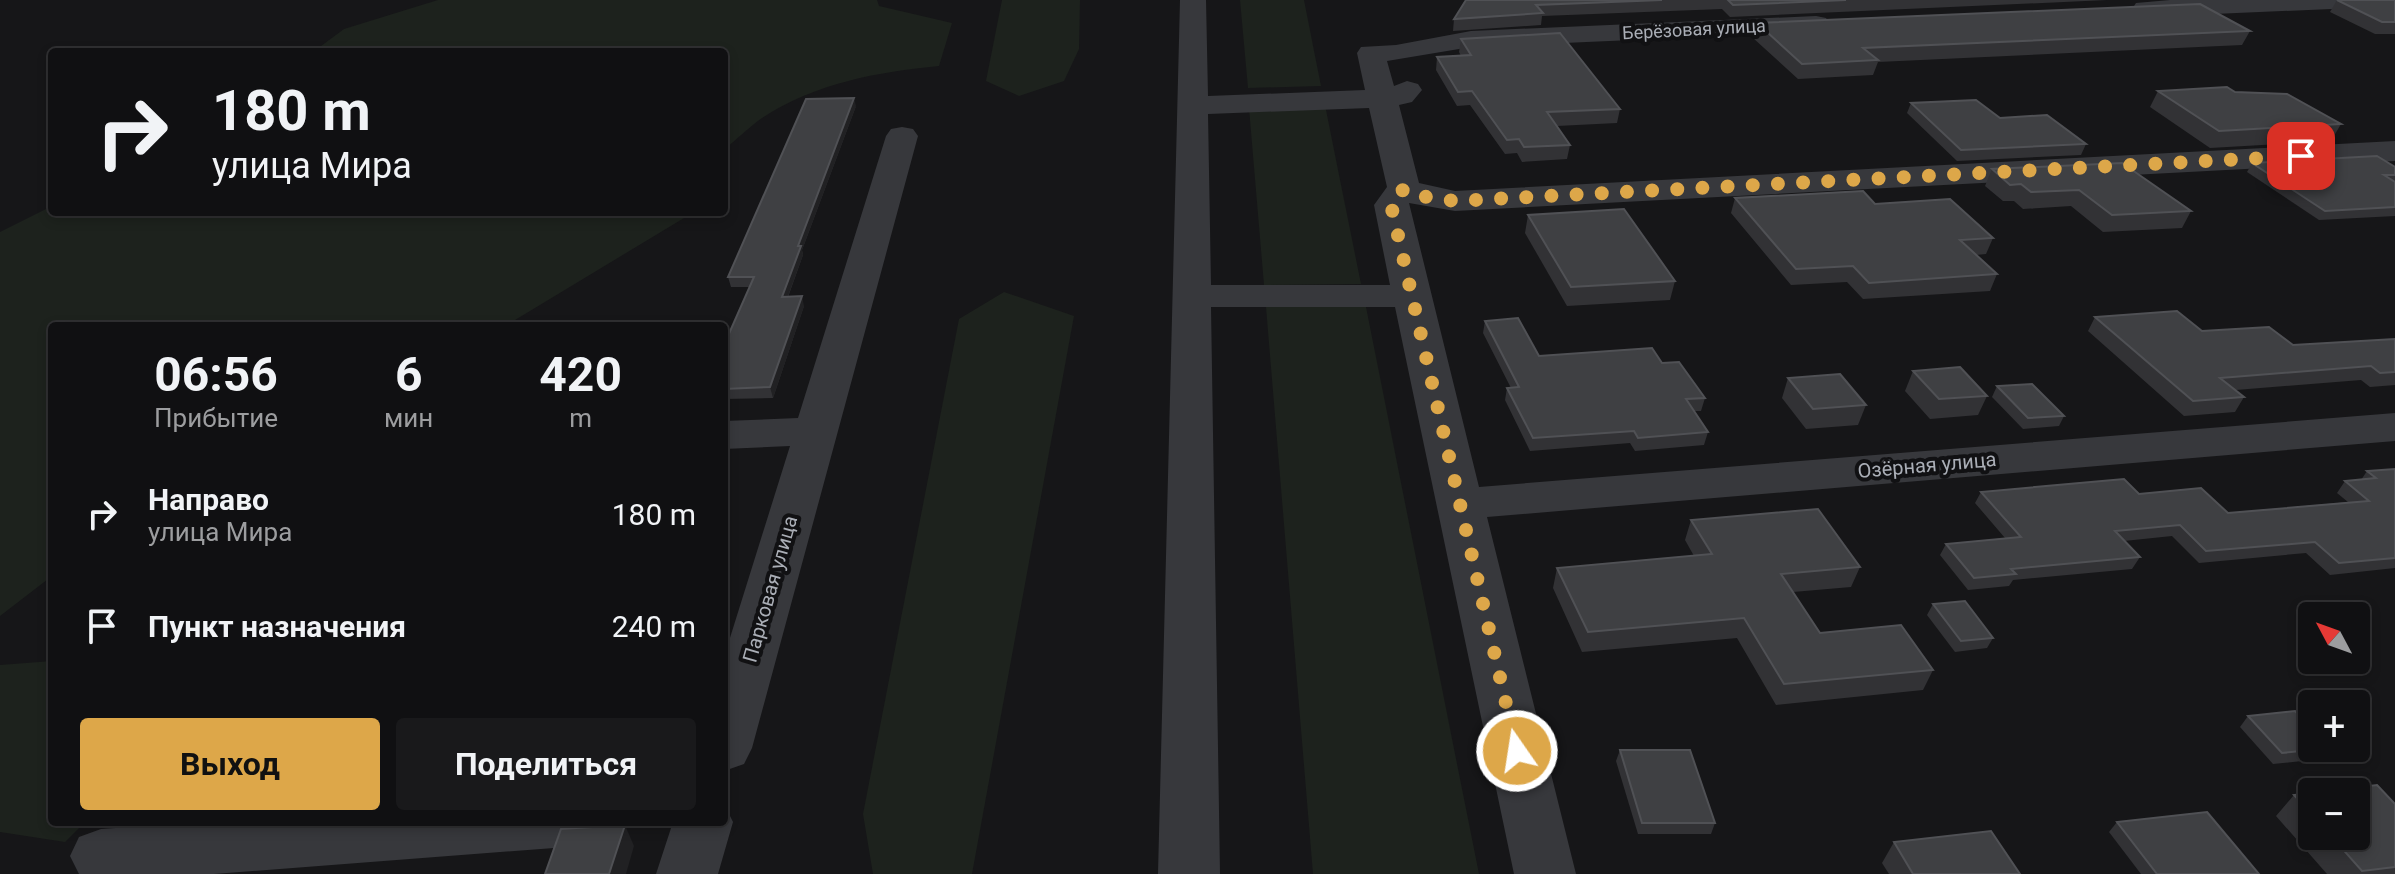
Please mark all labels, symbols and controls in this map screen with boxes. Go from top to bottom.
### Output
street label: Берёзовая улица [1622,15,1766,43]
text: 180 m [212,78,371,144]
icon: right [80,80,184,184]
pin [2267,122,2335,190]
icon: arrive [2279,134,2323,178]
text: улица Мира [212,145,412,187]
text: 06:56 [154,346,278,403]
text: 6 [395,346,422,403]
text: 420 [539,346,622,403]
text: Прибытие [154,403,278,433]
text: мин [384,403,433,433]
text: m [569,403,592,433]
street label: Озёрная улица [1857,447,1997,483]
text: Направо [148,482,269,517]
icon: right [80,492,124,536]
text: 180 m [612,497,696,532]
street label: Парковая улица [738,513,802,665]
text: улица Мира [148,517,292,547]
north arrow [2298,602,2370,674]
map controls [2298,602,2370,850]
icon: arrive [80,604,124,648]
text: Пункт назначения [148,609,406,644]
text: 240 m [612,609,696,644]
button: + [2298,690,2370,762]
position arrow [1475,709,1559,793]
button: Выход [80,718,380,810]
button: Поделиться [396,718,696,810]
button: − [2298,778,2370,850]

